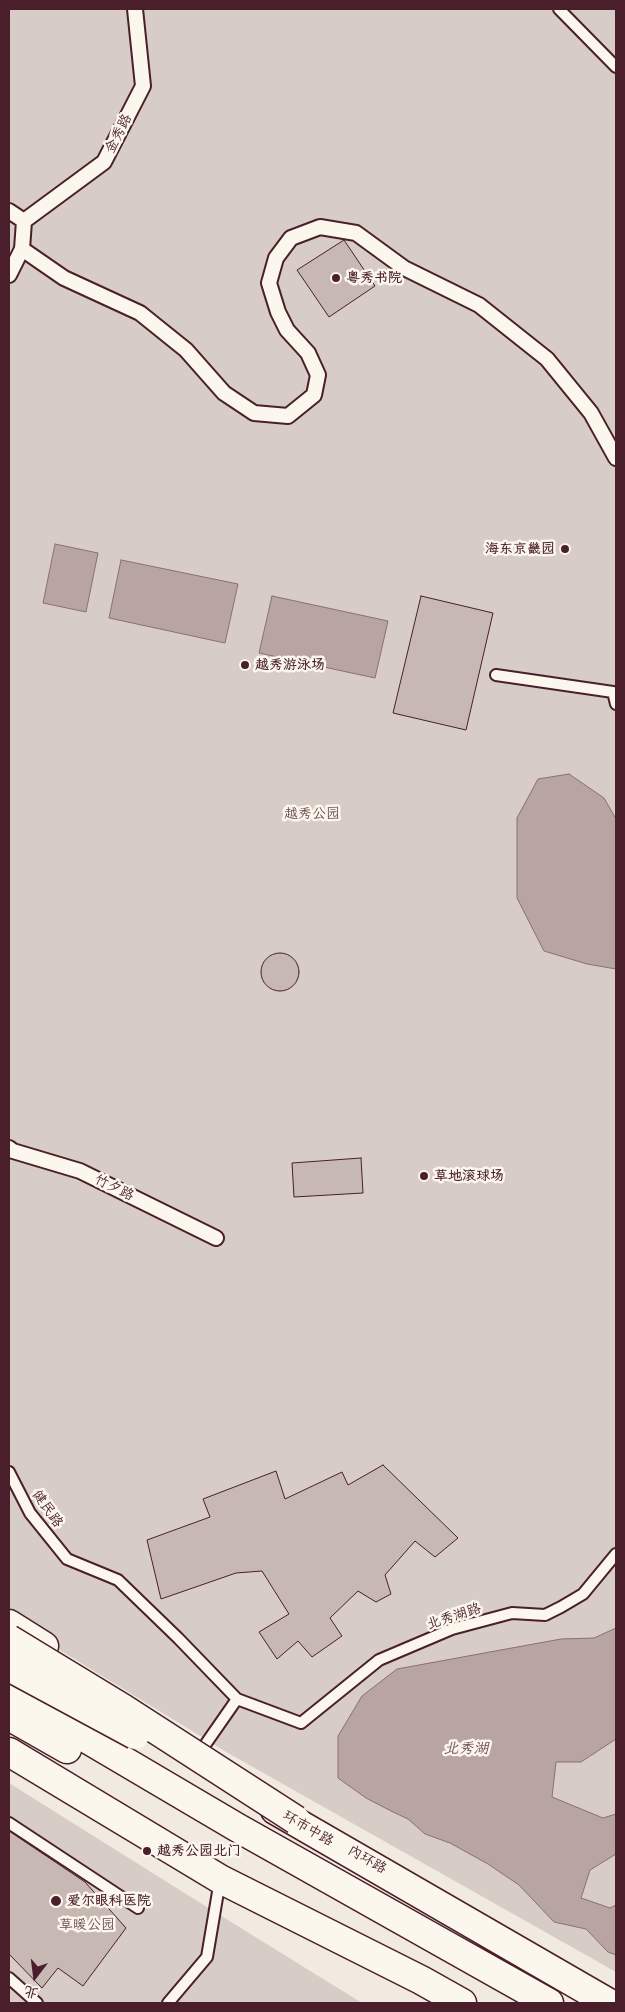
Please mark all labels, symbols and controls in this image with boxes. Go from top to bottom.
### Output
street label: 金秀路 [102,111,136,157]
place label: 粤秀书院 [346,270,402,286]
marker: 粤秀书院 [330,272,342,284]
place label: 海东京畿园 [485,541,555,557]
marker: 海东京畿园 [559,543,571,555]
place label: 越秀游泳场 [255,657,325,673]
marker: 越秀游泳场 [239,659,251,671]
park label: 越秀公园 [284,806,340,822]
place label: 草地滚球场 [434,1168,504,1184]
marker: 草地滚球场 [418,1170,430,1182]
street label: 竹夕路 [91,1171,137,1205]
street label: 健民路 [28,1487,66,1531]
street label: 北秀湖路 [425,1600,483,1634]
water label: 北秀湖 [444,1740,488,1758]
street label: 环市中路 [280,1808,336,1850]
street label: 内环路 [345,1842,389,1878]
place label: 越秀公园北门 [157,1843,241,1859]
marker: 越秀公园北门 [141,1845,153,1857]
place label: 爱尔眼科医院 [67,1893,151,1909]
marker: 爱尔眼科医院 [49,1894,63,1908]
park label: 草暖公园 [59,1917,115,1933]
north arrow [10,1952,60,2002]
text: 北 [22,1982,40,2002]

